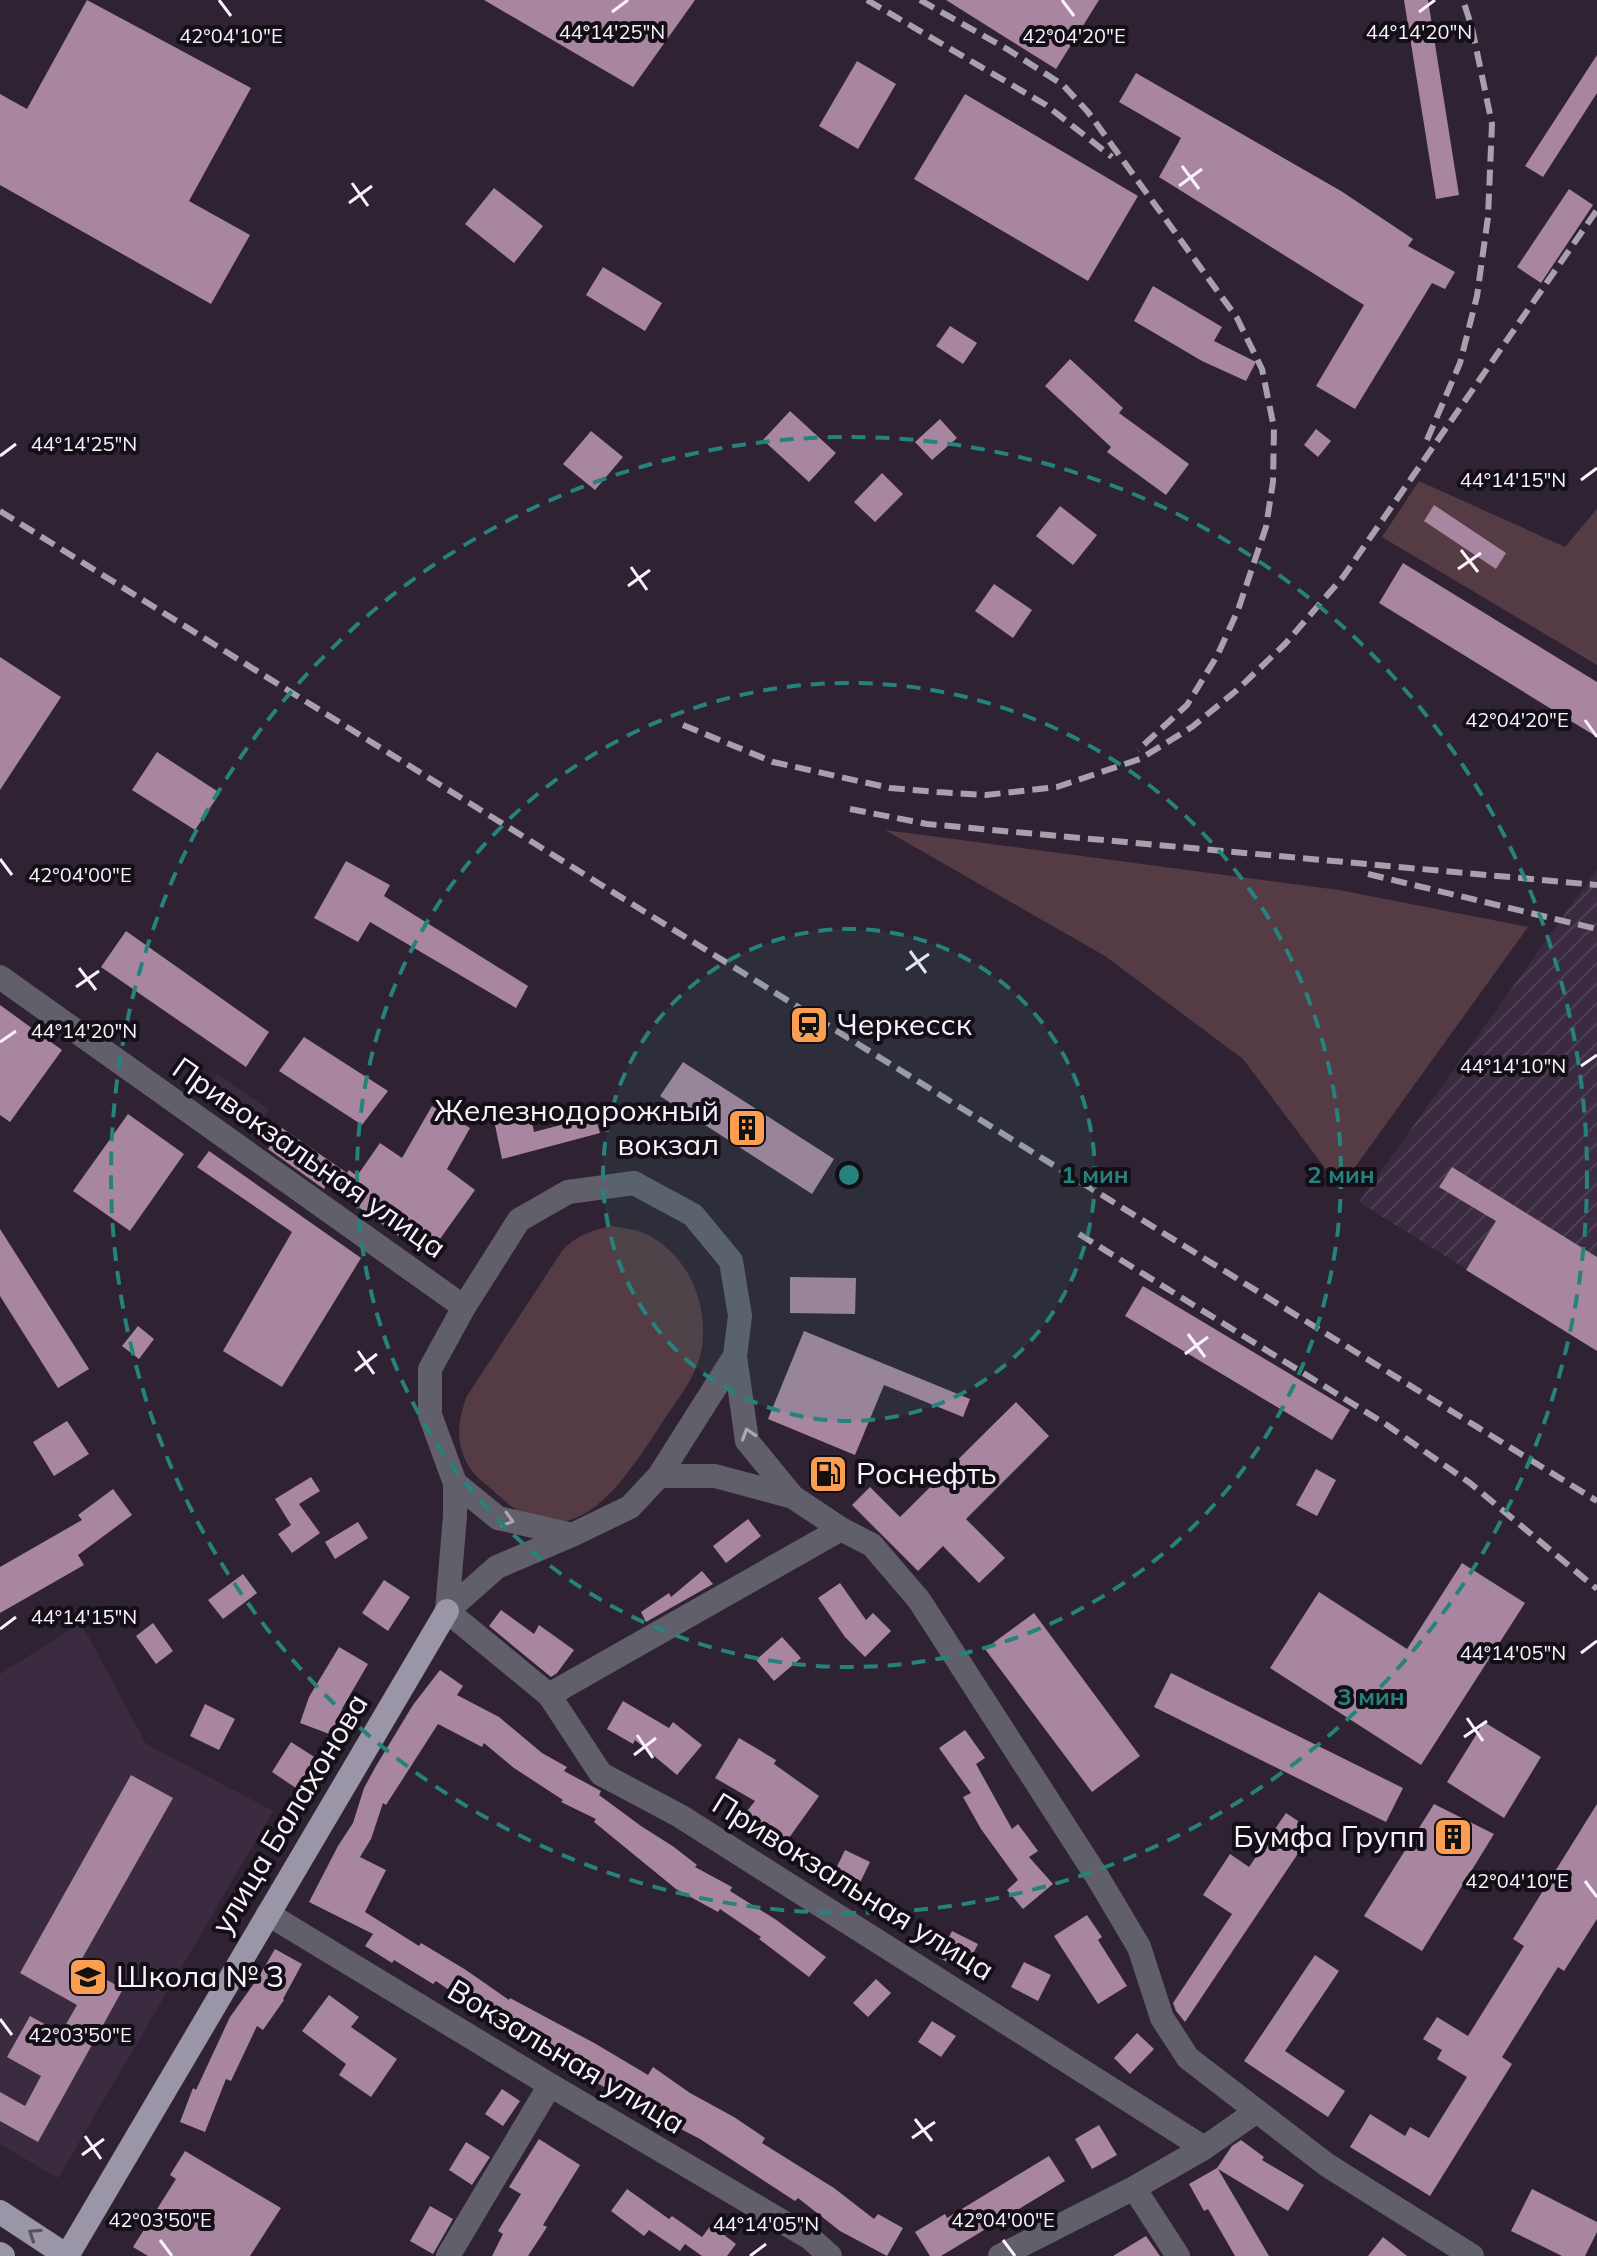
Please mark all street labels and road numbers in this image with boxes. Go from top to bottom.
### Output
street label: Привокзальная улица [166,1048,454,1266]
street label: улица Балахонова [202,1686,376,1941]
street label: Привокзальная улица [706,1784,1001,1988]
street label: Вокзальная улица [441,1970,692,2142]

